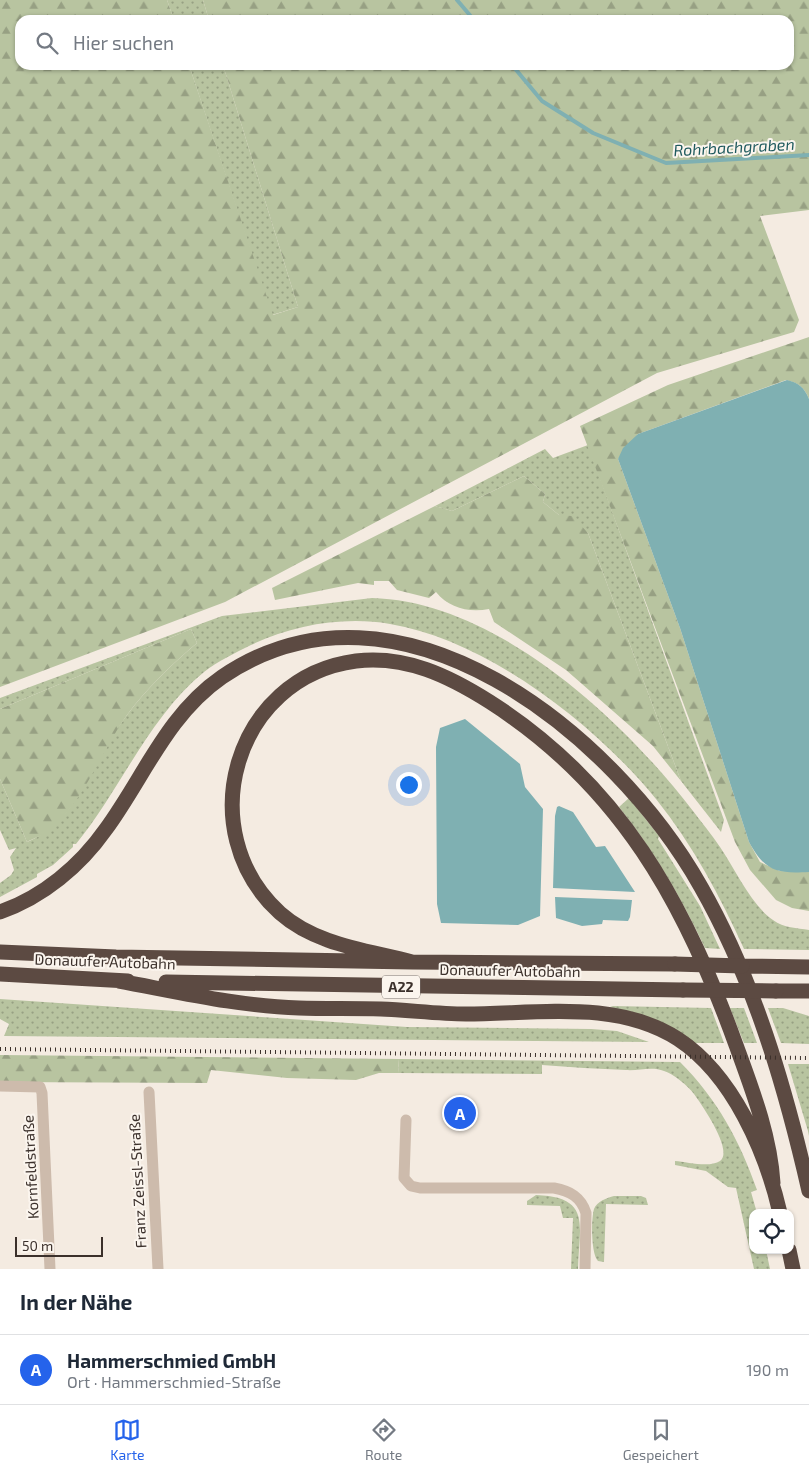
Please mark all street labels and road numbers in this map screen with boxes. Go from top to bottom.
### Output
street label: Donauufer Autobahn [34,950,176,972]
street label: Donauufer Autobahn [439,960,581,980]
road number: A22 [382,976,420,999]
street label: Franz Zeissl-Straße [124,1113,150,1249]
street label: Kornfeldstraße [18,1114,42,1220]

